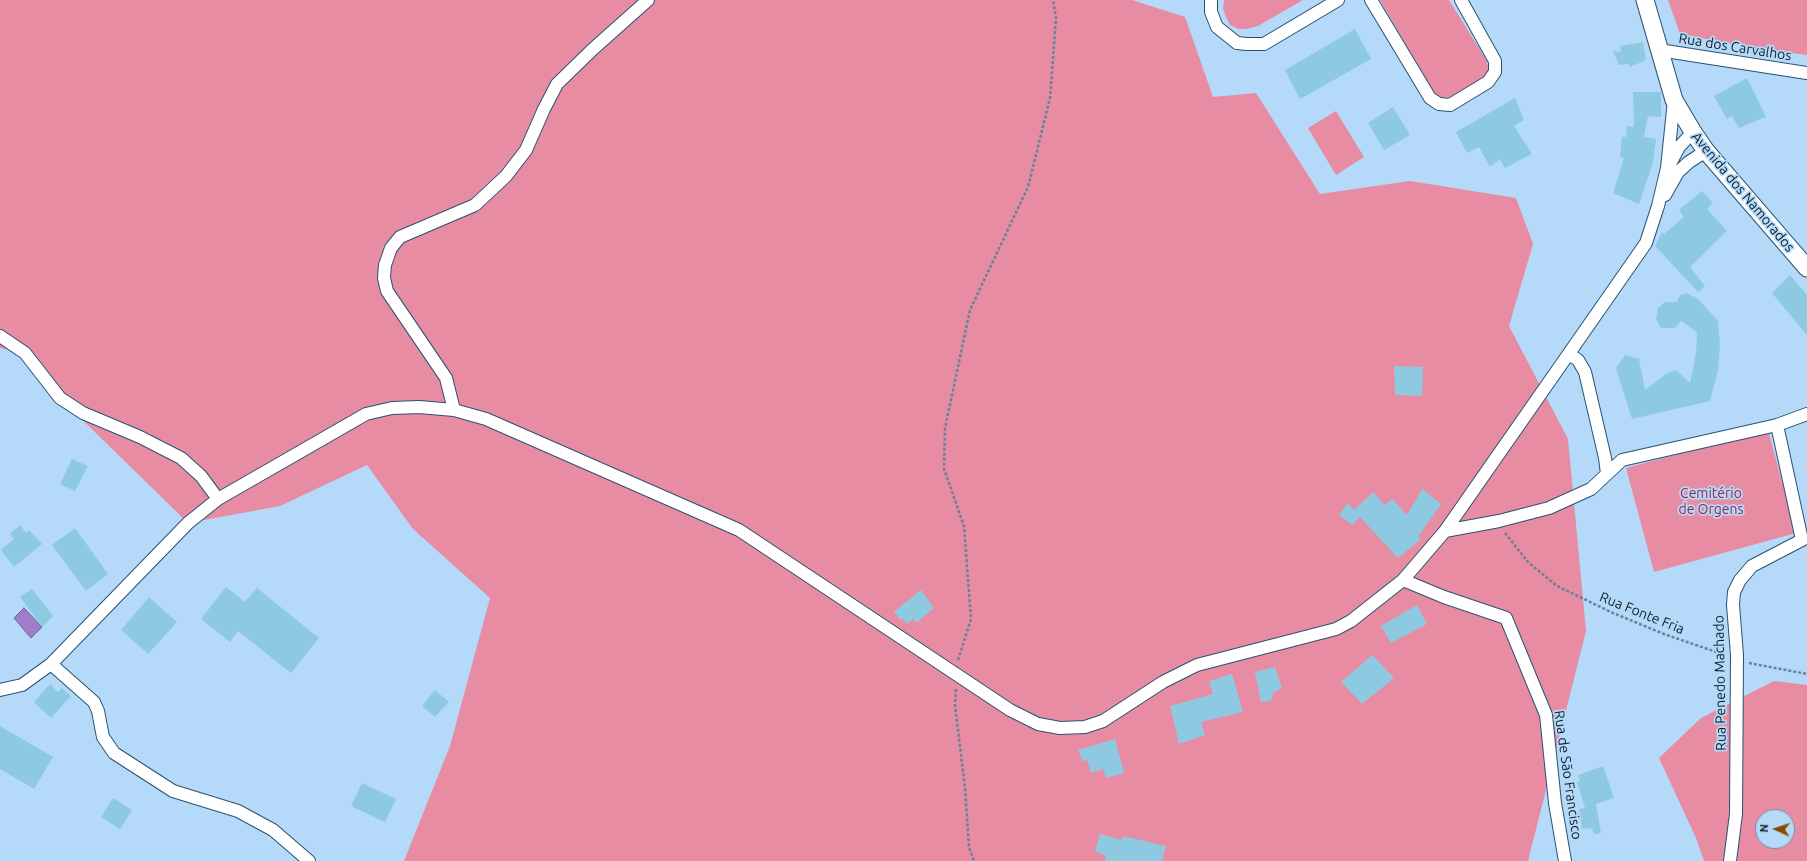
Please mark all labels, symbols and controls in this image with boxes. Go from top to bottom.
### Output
street label: Rua dos Carvalhos [1677,30,1793,64]
street label: Avenida dos Namorados [1688,129,1798,255]
park label: Cemitério de Orgens [1678,485,1744,518]
street label: Rua Fonte Fria [1597,588,1687,638]
street label: Rua Penedo Machado [1710,615,1730,751]
street label: Rua de São Francisco [1551,709,1585,841]
north arrow [1755,809,1795,849]
text: N [1758,824,1770,833]

